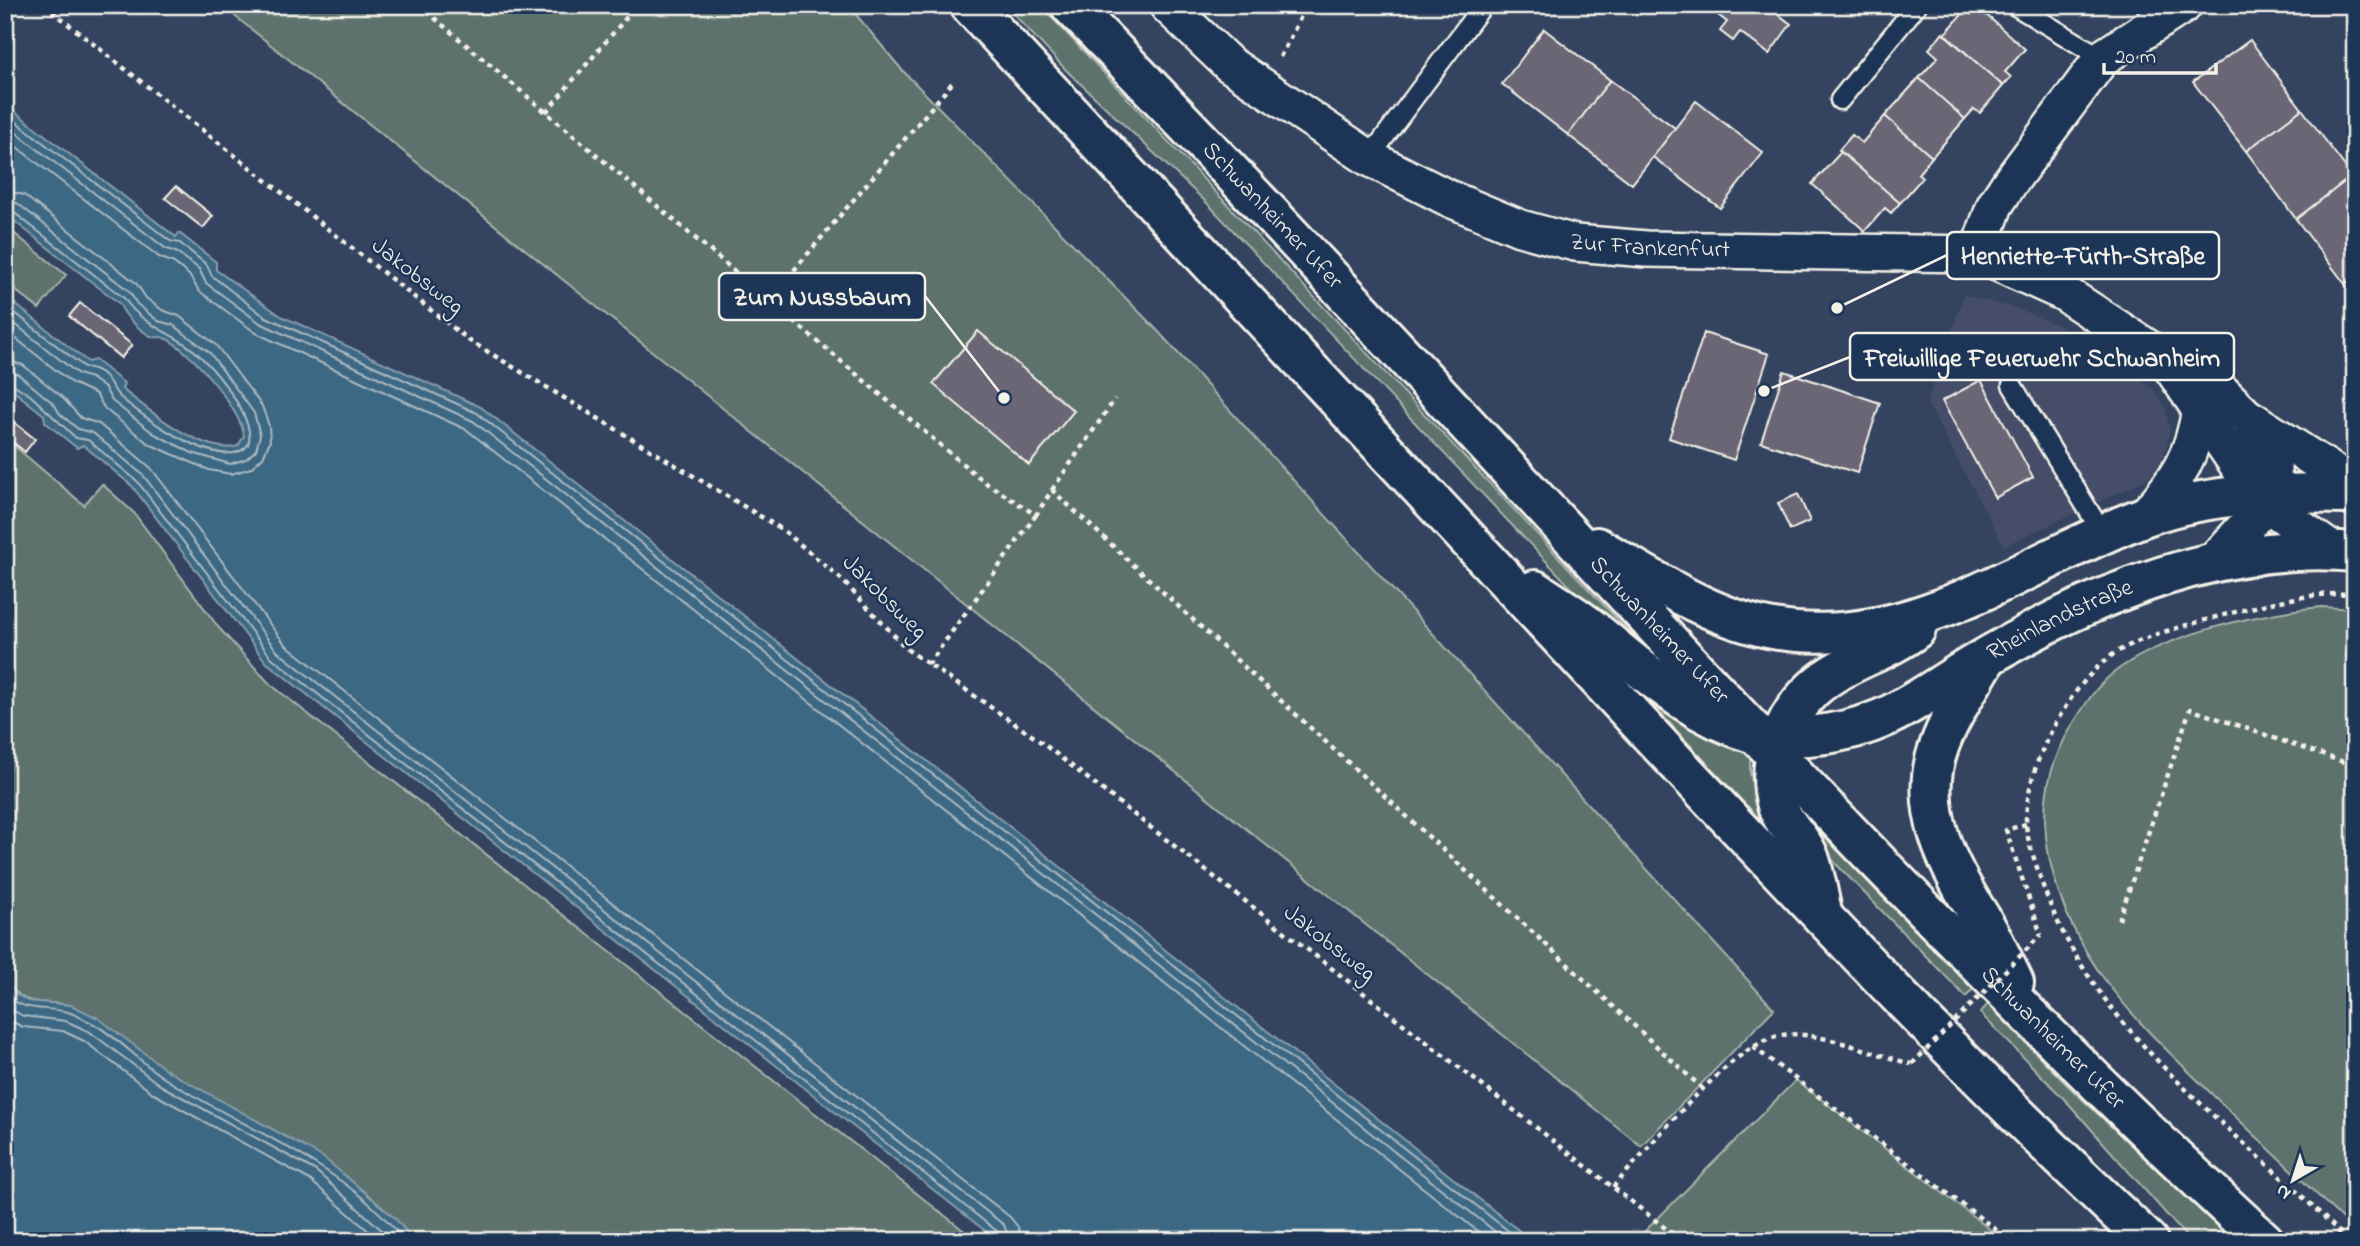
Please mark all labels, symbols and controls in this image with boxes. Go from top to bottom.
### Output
scale bar [2104,32,2216,76]
text: 20 m [2115,43,2156,73]
street label: Schwanheimer Ufer [1194,134,1351,298]
street label: Zur Frankenfurt [1569,225,1730,268]
street label: Jakobsweg [363,230,471,324]
callout: Henriette-Fürth-Straße [1947,232,2219,279]
text: Henriette-Fürth-Straße [1961,239,2207,277]
callout: Zum Nussbaum [719,273,925,320]
text: Zum Nussbaum [733,280,911,318]
callout: Freiwillige Feuerwehr Schwanheim [1850,333,2234,380]
text: Freiwillige Feuerwehr Schwanheim [1862,341,2220,380]
street label: Jakobsweg [833,547,935,649]
street label: Schwanheimer Ufer [1581,548,1738,713]
street label: Rheinlandstraße [1981,570,2138,671]
street label: Jakobsweg [1275,897,1383,991]
street label: Schwanheimer Ufer [1972,958,2133,1119]
north arrow [2258,1144,2328,1214]
text: N [2270,1177,2297,1206]

